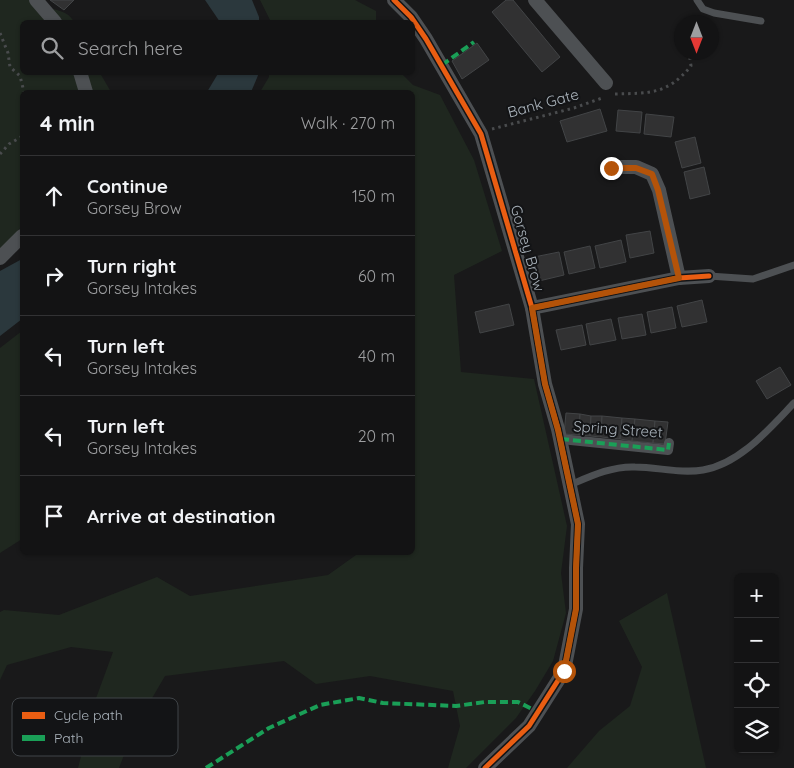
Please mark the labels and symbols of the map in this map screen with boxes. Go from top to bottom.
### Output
north arrow [674,15,719,60]
street label: Bank Gate [505,84,581,122]
route end [600,157,623,180]
street label: Gorsey Brow [507,203,549,293]
street label: Spring Street [573,416,663,442]
route start [553,660,576,683]
legend [12,698,178,756]
text: Cycle path [54,706,123,724]
text: Path [54,729,83,747]

